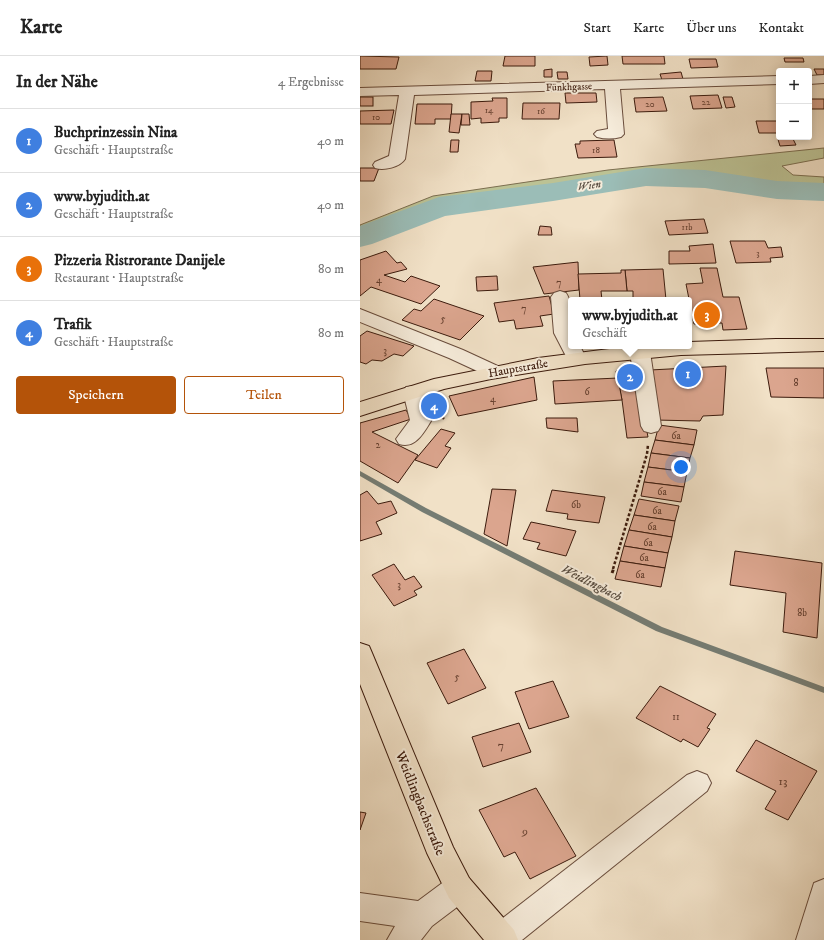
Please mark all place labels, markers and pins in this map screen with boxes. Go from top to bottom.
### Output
pin: 3 [694,300,720,330]
pin: 1 [675,359,701,389]
pin: 2 [617,362,643,392]
pin: 4 [421,391,447,421]

